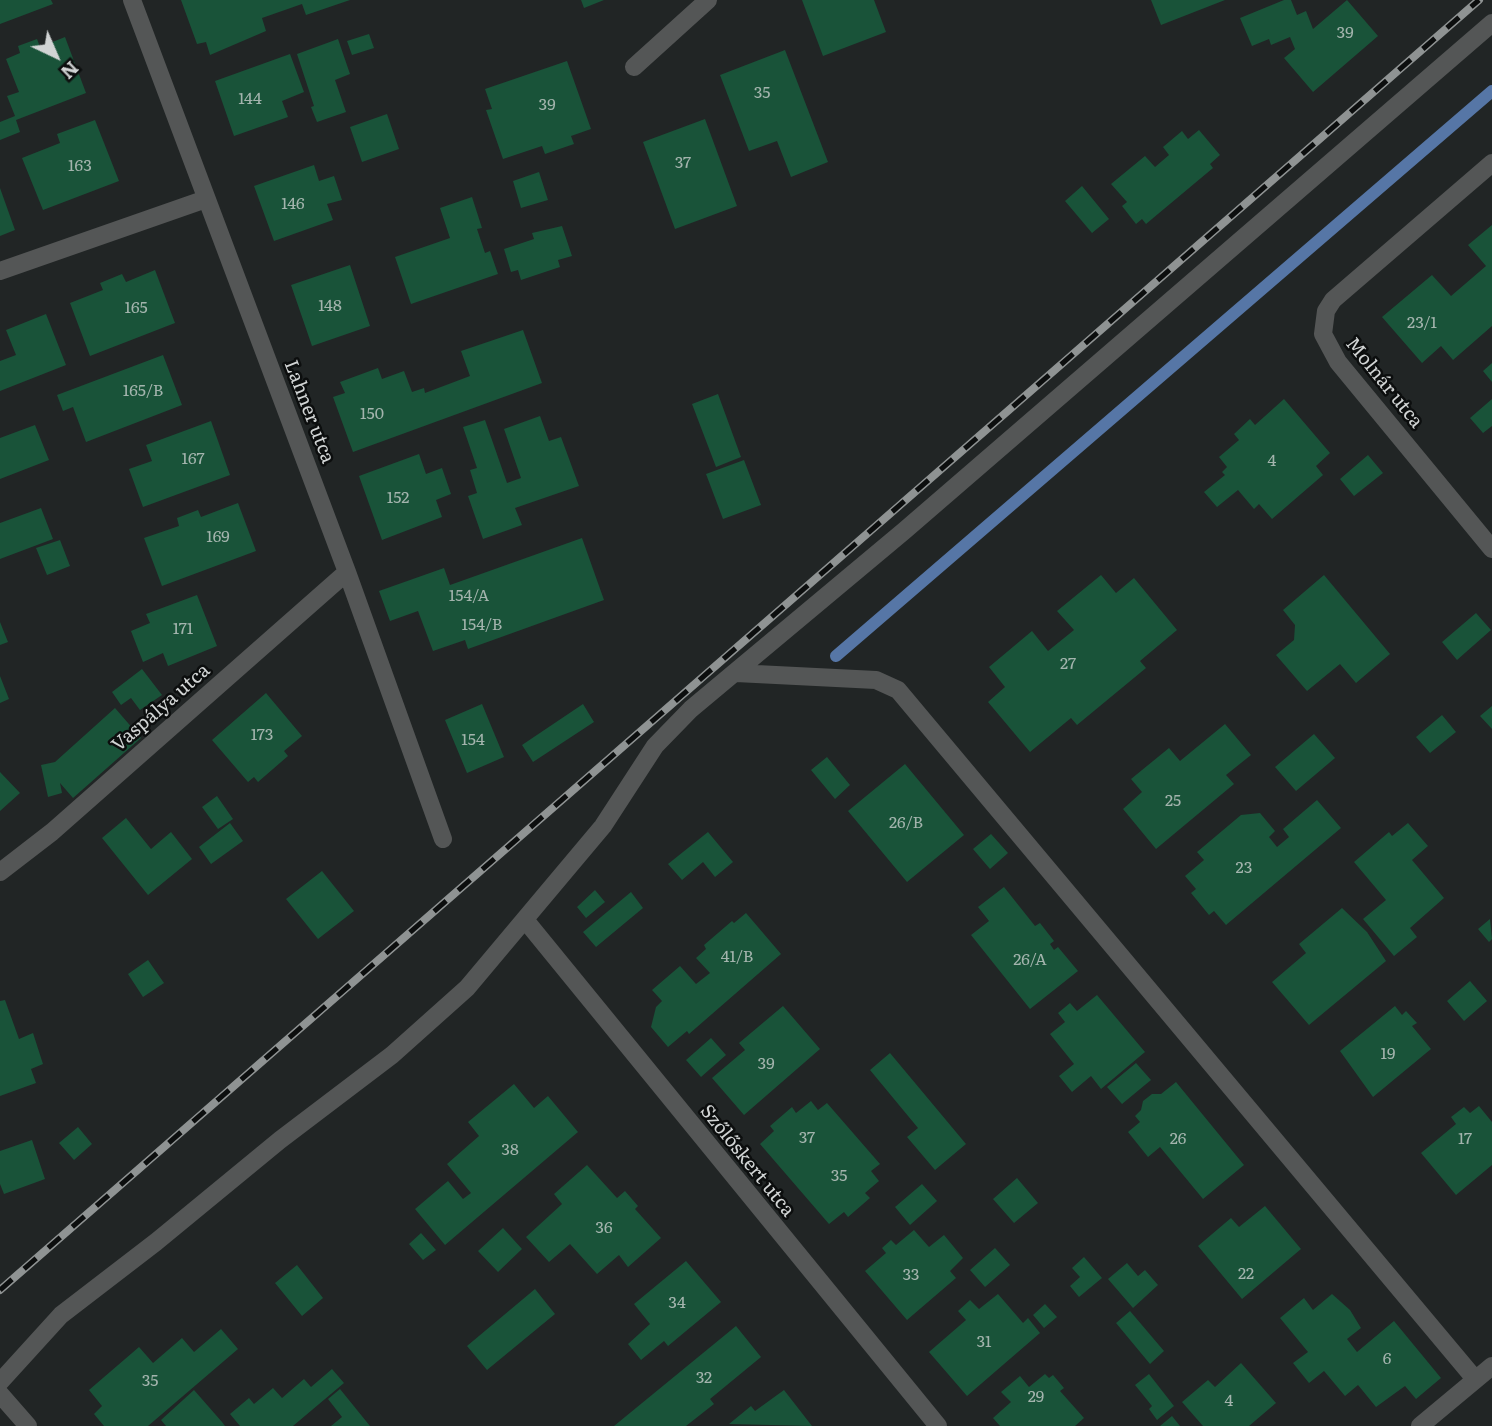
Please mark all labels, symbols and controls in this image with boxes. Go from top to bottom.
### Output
north arrow [21,21,91,91]
house number: 39 [1336,23,1354,43]
text: N [55,55,86,87]
house number: 35 [754,83,770,103]
house number: 144 [238,89,262,109]
house number: 39 [538,95,556,115]
house number: 37 [675,153,691,173]
house number: 163 [68,156,92,176]
house number: 146 [281,194,305,214]
house number: 148 [318,296,342,316]
house number: 165 [124,298,148,318]
house number: 23/1 [1407,313,1437,333]
street label: Molnár utca [1341,333,1427,433]
street label: Lahner utca [279,357,339,467]
house number: 165/B [123,381,163,401]
house number: 150 [360,404,384,424]
house number: 167 [181,449,205,469]
house number: 4 [1268,451,1276,471]
house number: 152 [387,488,409,508]
house number: 169 [206,527,230,547]
house number: 154/A [449,586,489,606]
house number: 154/B [462,615,502,635]
house number: 171 [173,619,193,639]
house number: 27 [1060,654,1076,674]
street label: Vaspálya utca [107,659,215,757]
house number: 173 [251,725,273,745]
house number: 154 [461,730,485,750]
house number: 25 [1165,791,1181,811]
house number: 26/B [889,813,923,833]
house number: 23 [1236,858,1252,878]
house number: 41/B [721,947,753,967]
house number: 26/A [1013,950,1047,970]
house number: 19 [1381,1044,1395,1064]
house number: 39 [757,1054,775,1074]
street label: Szőlőskert utca [695,1100,799,1222]
house number: 37 [799,1128,815,1148]
house number: 26 [1170,1129,1186,1149]
house number: 17 [1458,1129,1472,1149]
house number: 38 [501,1140,519,1160]
house number: 35 [831,1166,847,1186]
house number: 36 [595,1218,613,1238]
house number: 22 [1238,1264,1254,1284]
house number: 33 [903,1265,919,1285]
house number: 34 [668,1293,686,1313]
house number: 31 [976,1332,992,1352]
house number: 6 [1383,1349,1391,1369]
house number: 32 [696,1368,712,1388]
house number: 35 [142,1371,158,1391]
house number: 29 [1028,1387,1044,1407]
house number: 4 [1225,1391,1233,1411]

